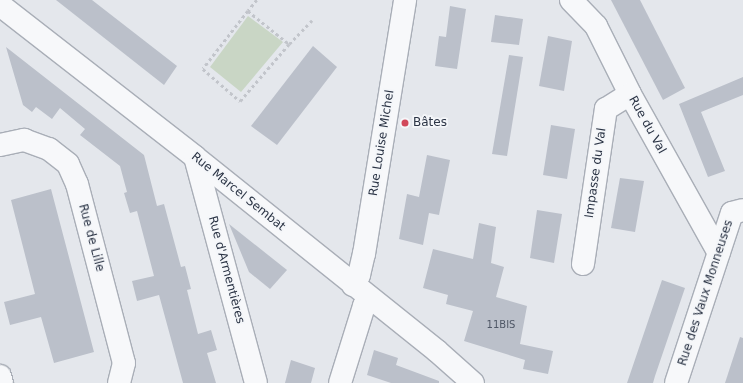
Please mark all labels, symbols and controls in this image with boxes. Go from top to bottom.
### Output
street label: Rue Louise Michel [366,89,398,197]
street label: Rue du Val [625,94,669,156]
place label: Bâtes [413,116,447,130]
marker: Bâtes [400,118,410,128]
street label: Impasse du Val [583,127,609,219]
street label: Rue Marcel Sembat [188,150,288,234]
street label: Rue de Lille [75,203,107,273]
street label: Rue d'Armentières [205,215,247,325]
street label: Rue des Vaux Monneuses [676,218,736,368]
house number: 11BIS [487,319,515,331]

